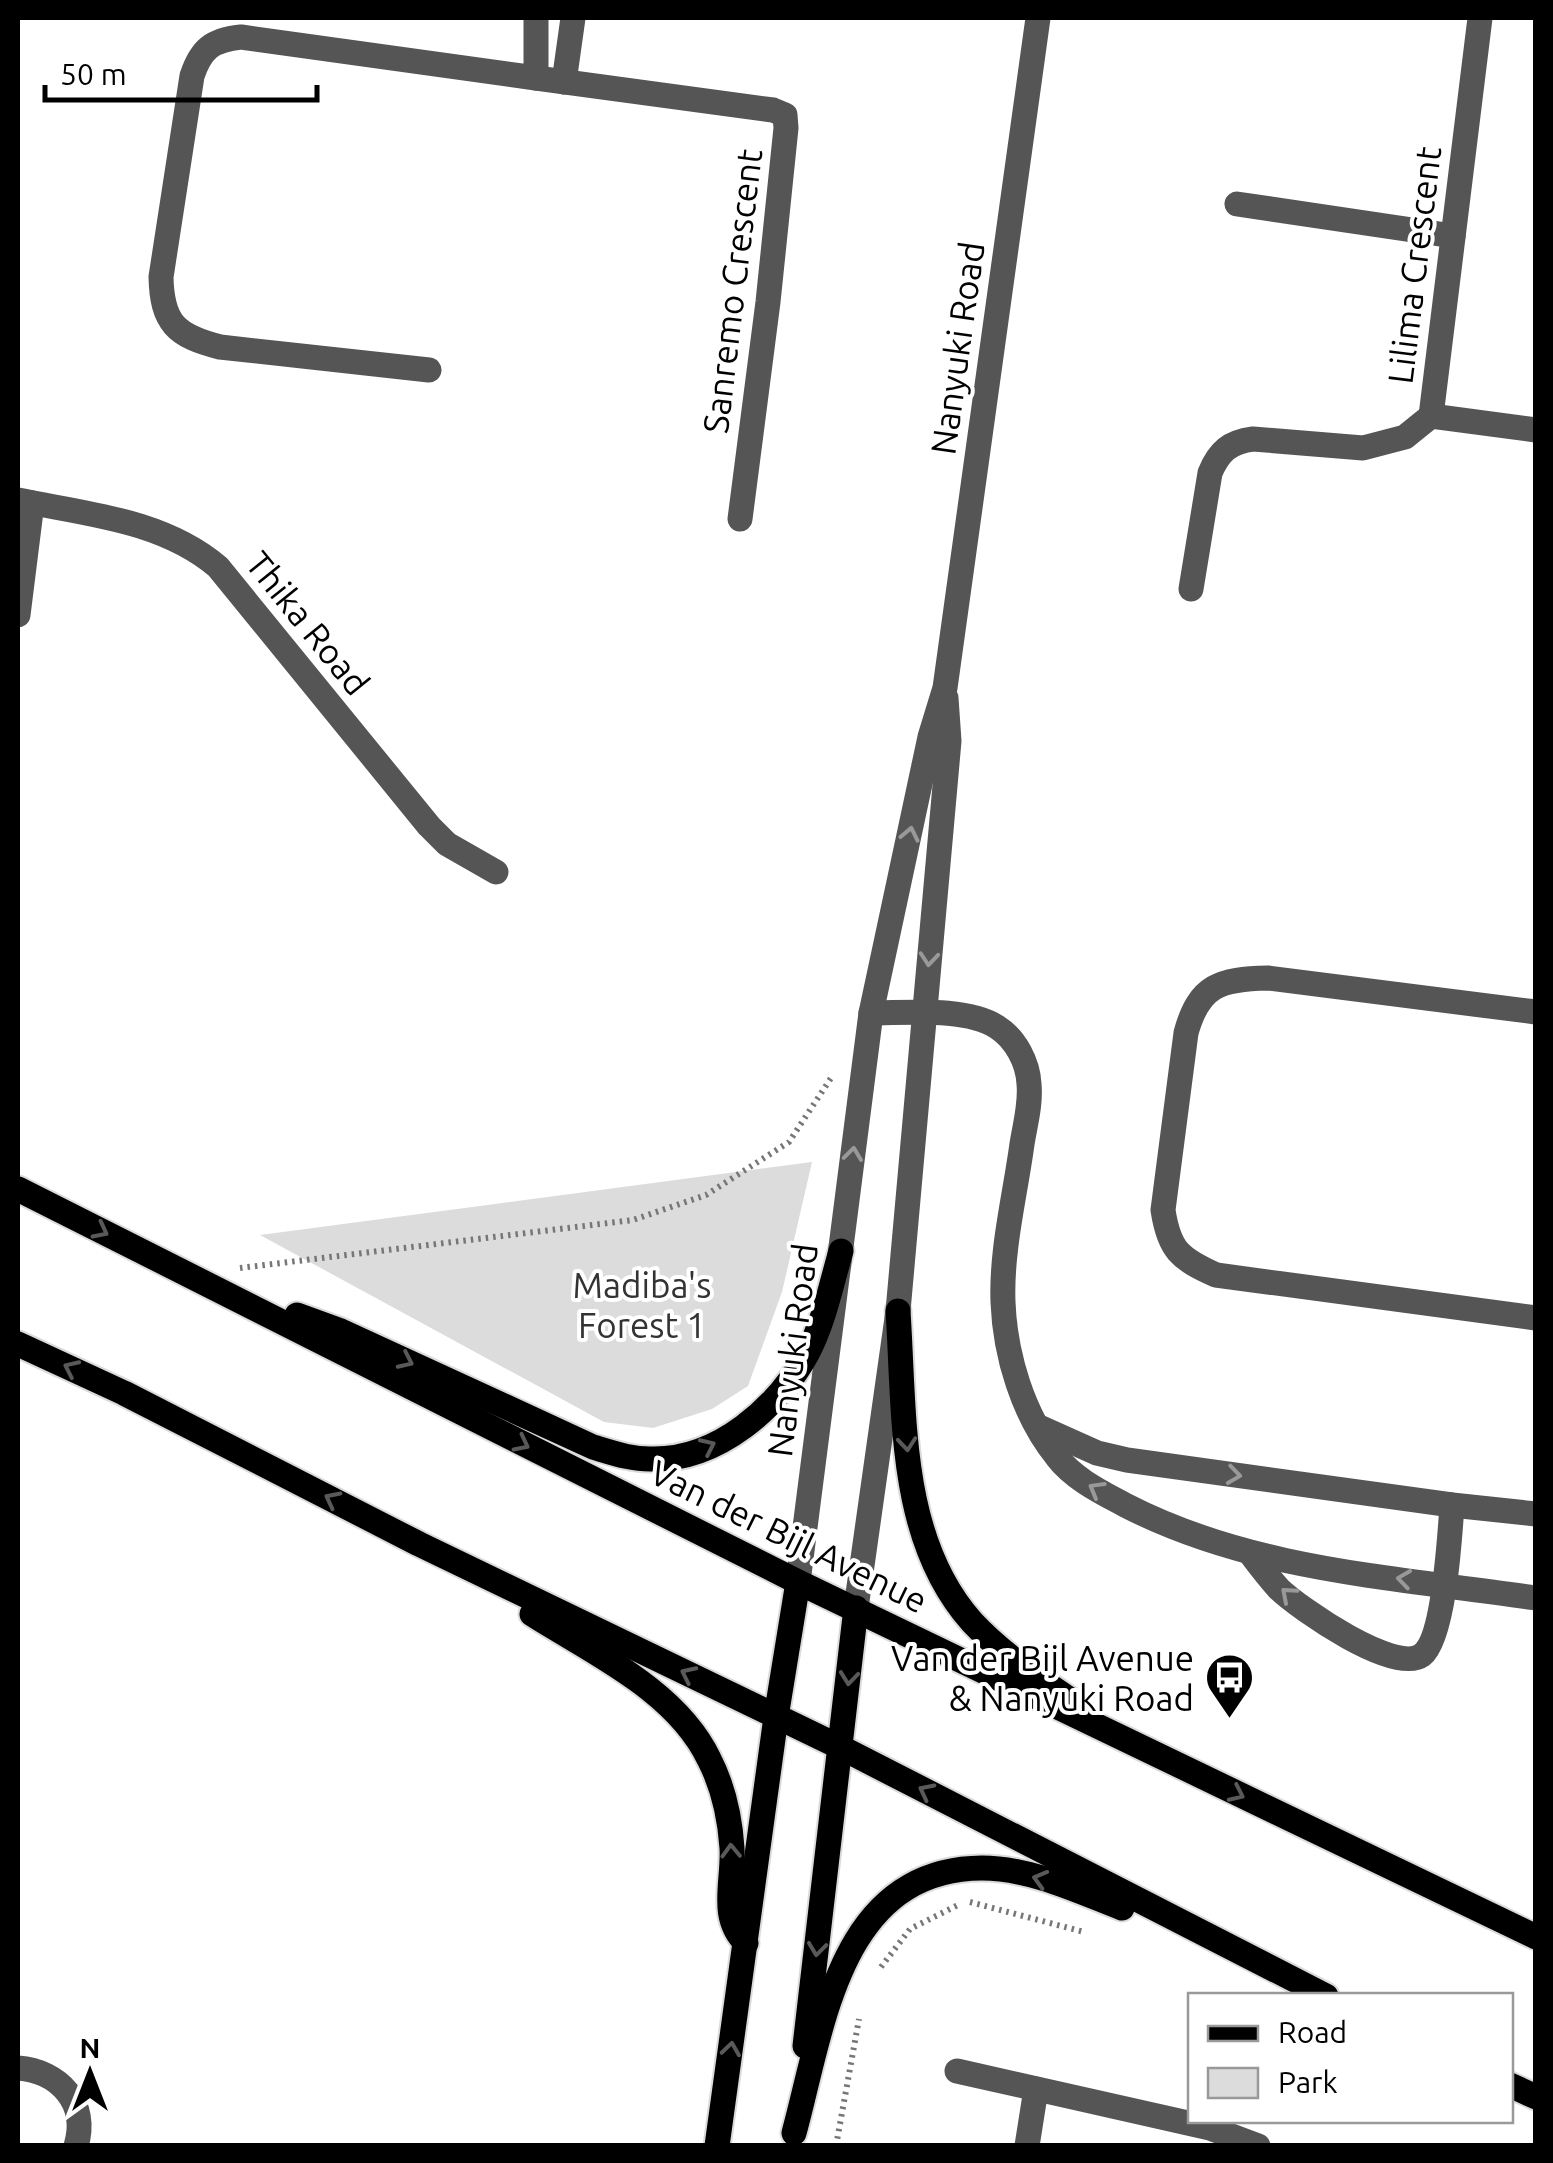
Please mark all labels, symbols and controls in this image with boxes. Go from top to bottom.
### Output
scale bar [45,40,318,102]
text: 50 m [60,57,127,91]
street label: Lilima Crescent [1380,144,1448,386]
street label: Sanremo Crescent [695,146,769,435]
street label: Nanyuki Road [922,239,992,457]
street label: Thika Road [238,543,378,703]
one-way arrow [898,826,919,843]
one-way arrow [919,951,941,967]
one-way arrow [841,1146,862,1162]
one-way arrow [91,1219,109,1239]
street label: Nanyuki Road [759,1241,825,1459]
park label: Madiba's Forest 1 [573,1265,711,1345]
one-way arrow [396,1348,414,1368]
one-way arrow [63,1361,81,1381]
one-way arrow [512,1431,530,1451]
one-way arrow [896,1436,918,1452]
one-way arrow [698,1438,716,1458]
street label: Van der Bijl Avenue [644,1452,934,1620]
one-way arrow [1225,1463,1242,1484]
one-way arrow [1088,1481,1106,1501]
one-way arrow [325,1492,343,1512]
one-way arrow [1396,1569,1412,1590]
one-way arrow [1281,1588,1299,1606]
place label: Van der Bijl Avenue & Nanyuki Road [891,1638,1194,1718]
bus stop icon: Van der Bijl Avenue & Nanyuki Road [1203,1652,1255,1720]
one-way arrow [680,1667,698,1687]
one-way arrow [838,1670,860,1686]
one-way arrow [1226,1782,1244,1802]
one-way arrow [918,1783,936,1803]
one-way arrow [721,1843,742,1859]
one-way arrow [1032,1870,1049,1891]
one-way arrow [807,1941,828,1957]
legend [1188,1993,1513,2123]
text: Road [1278,2015,1347,2049]
north arrow [40,2023,140,2123]
text: N [80,2032,100,2063]
one-way arrow [719,2041,740,2057]
text: Park [1278,2065,1338,2099]

